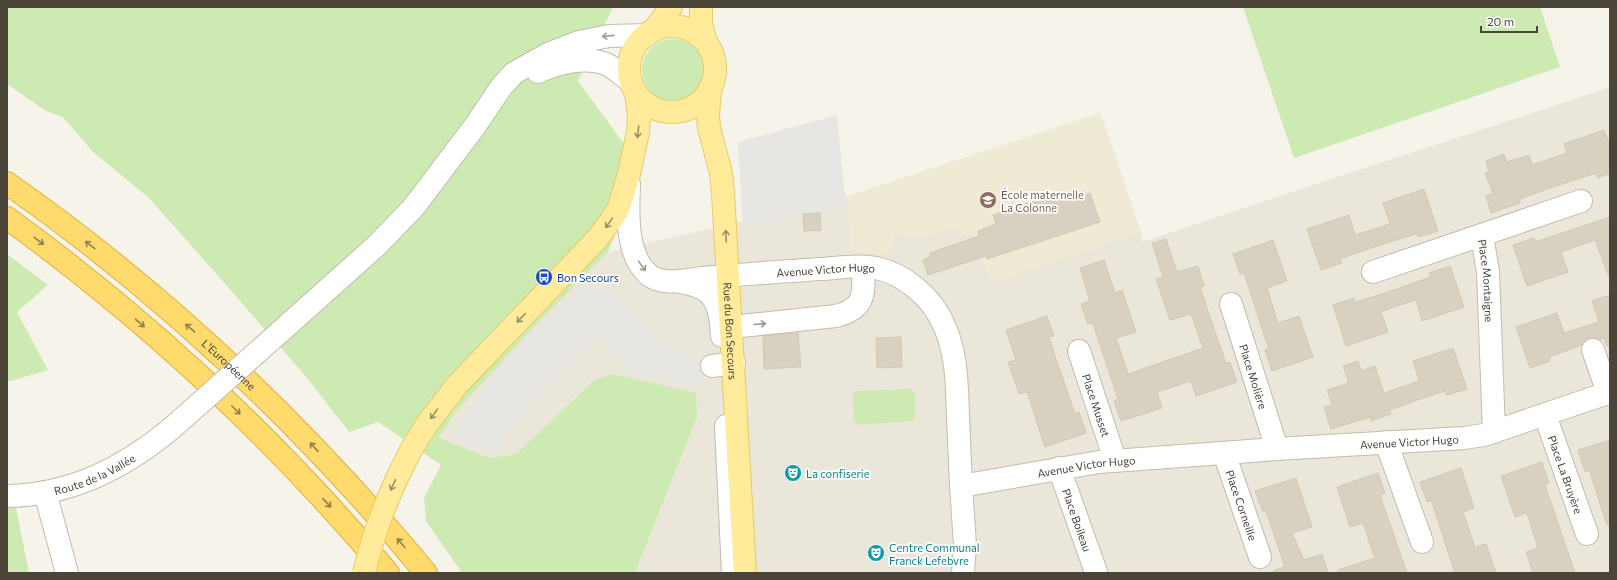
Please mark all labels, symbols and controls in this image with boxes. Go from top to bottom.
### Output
scale bar [1481,8,1537,34]
text: 20 m [1487,14,1514,28]
one-way arrow [602,32,615,40]
one-way arrow [634,125,642,138]
place label: École maternelle La Colonne [1001,187,1084,214]
school or university icon: École maternelle La Colonne [978,190,998,210]
one-way arrow [605,217,614,228]
one-way arrow [722,230,729,243]
one-way arrow [33,237,44,245]
street label: Place Montaigne [1476,238,1496,323]
one-way arrow [84,241,95,249]
street label: Avenue Victor Hugo [776,260,877,279]
one-way arrow [638,261,646,272]
bus stop icon: Bon Secours [534,267,554,287]
place label: Bon Secours [557,271,619,284]
street label: Rue du Bon Secours [722,282,740,380]
one-way arrow [516,313,526,323]
one-way arrow [134,318,145,327]
one-way arrow [753,320,766,327]
one-way arrow [185,324,195,333]
street label: L'Européenne [200,336,259,392]
street label: Place Molière [1238,342,1270,411]
street label: Place Musset [1080,372,1114,439]
one-way arrow [231,405,241,415]
one-way arrow [430,409,438,420]
street label: Avenue Victor Hugo [1360,432,1460,451]
street label: Place La Bruyère [1546,434,1586,515]
one-way arrow [309,442,318,452]
street label: Route de la Vallée [53,451,137,497]
street label: Avenue Victor Hugo [1036,453,1136,479]
theatre icon: La confiserie [783,463,803,483]
place label: La confiserie [806,467,870,480]
street label: Place Corneille [1224,468,1260,542]
one-way arrow [389,479,396,491]
street label: Place Boileau [1060,487,1095,553]
one-way arrow [322,498,332,508]
one-way arrow [397,538,406,548]
place label: Centre Communal Franck Lefebvre [889,541,980,567]
theatre icon: Centre Communal Franck Lefebvre [866,543,886,563]

